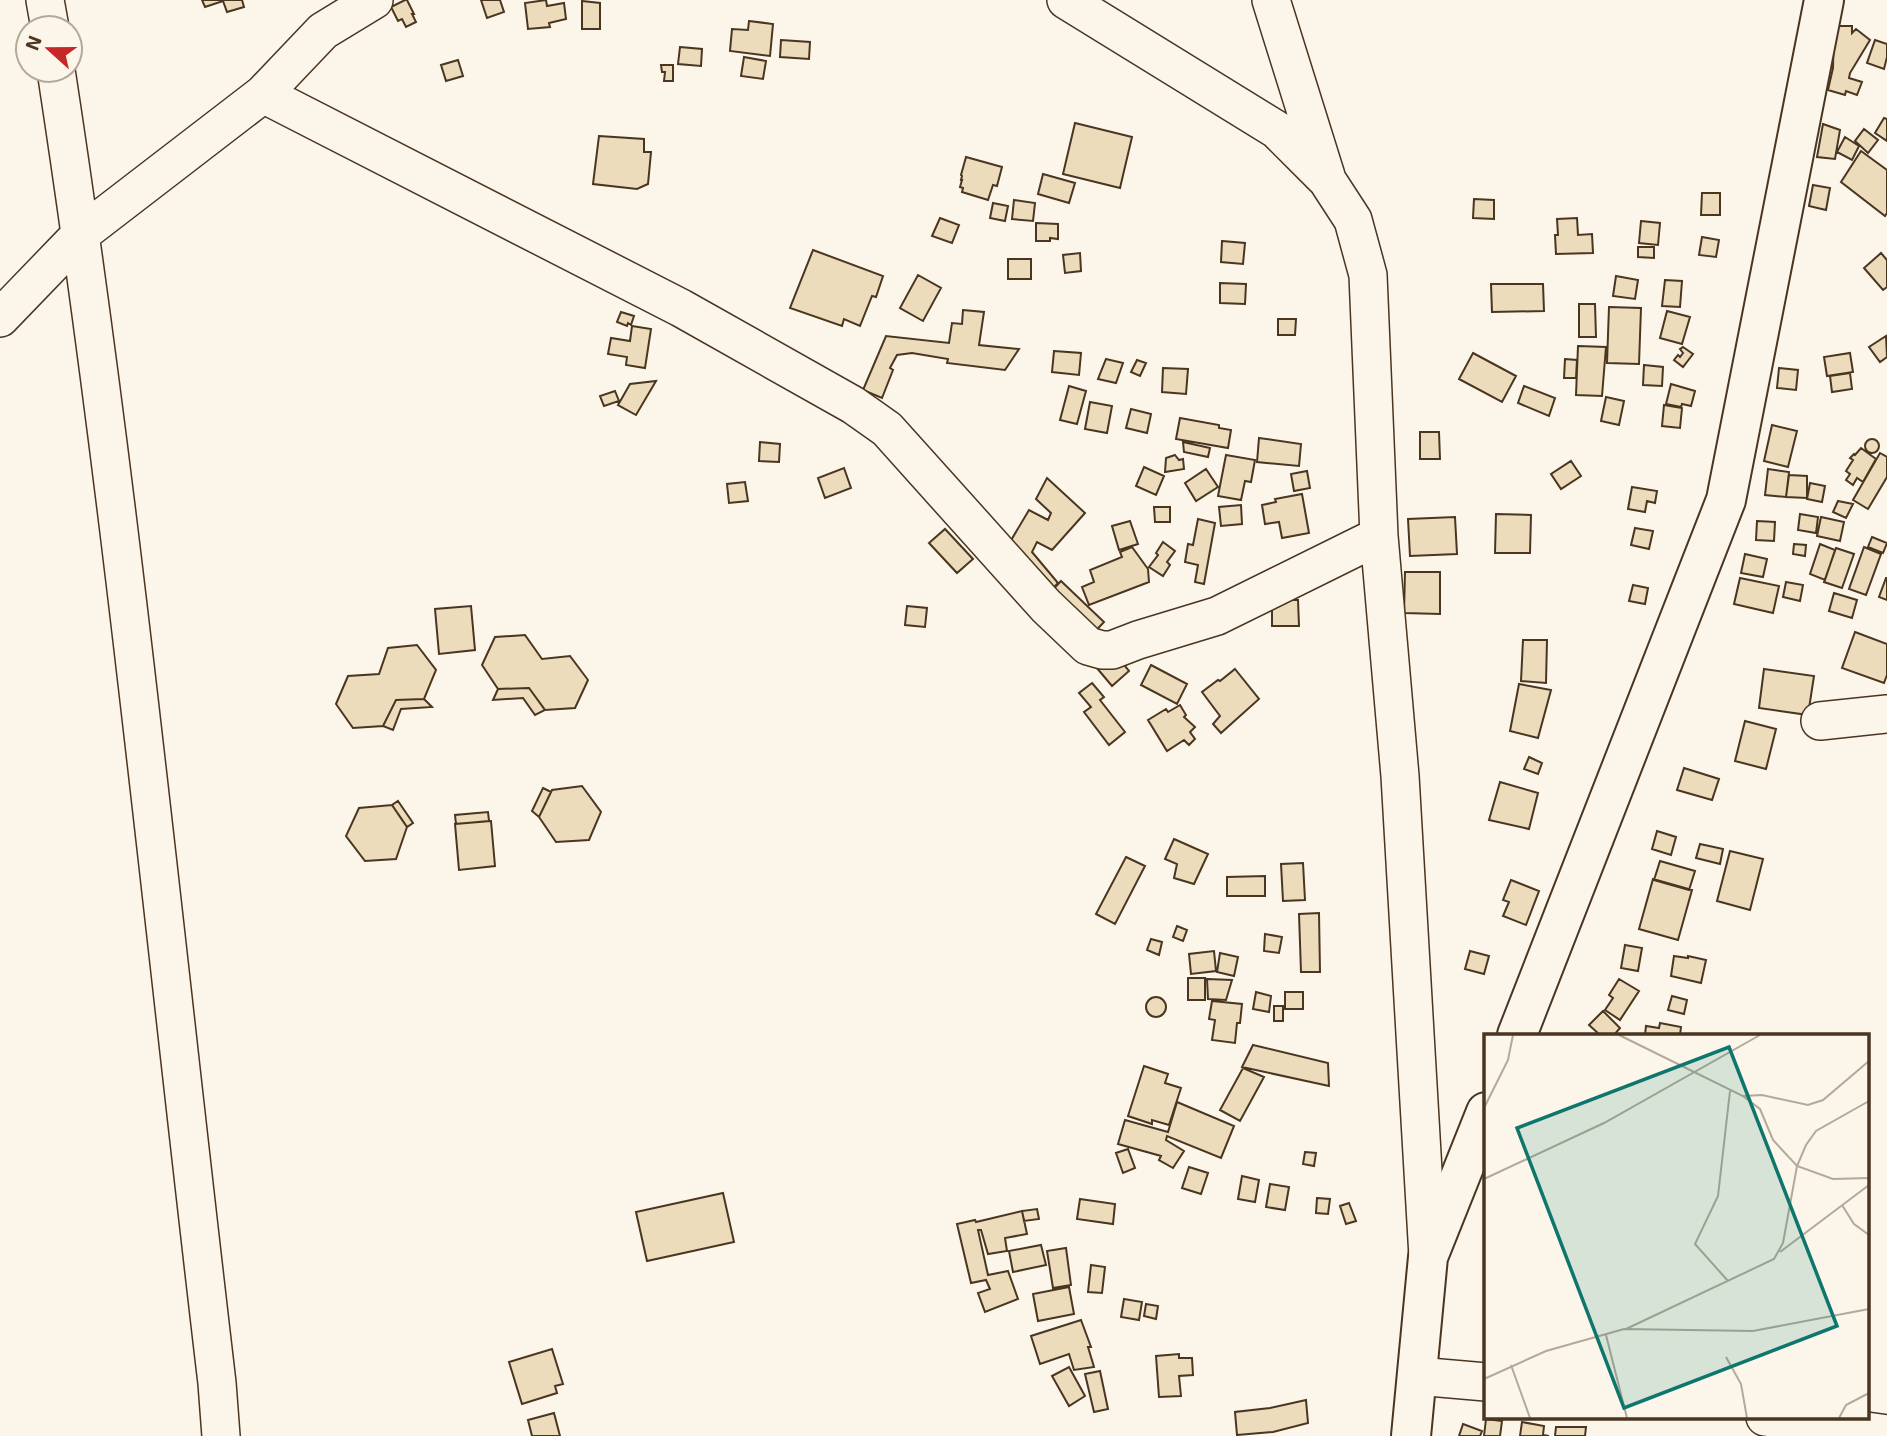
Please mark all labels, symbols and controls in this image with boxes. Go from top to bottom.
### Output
north arrow [14,14,84,84]
text: N [19,32,46,53]
inset map [1484,1034,1870,1418]

